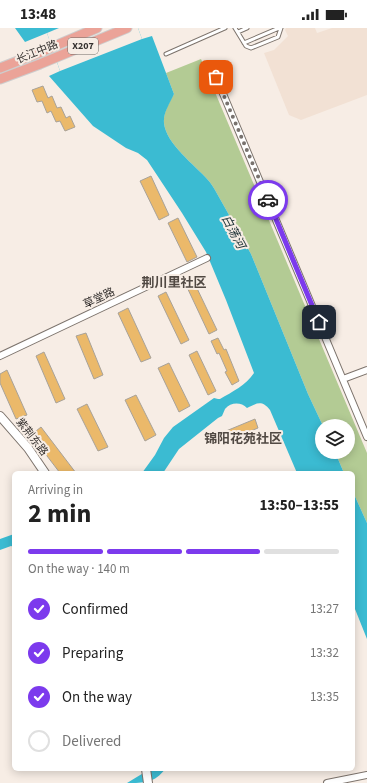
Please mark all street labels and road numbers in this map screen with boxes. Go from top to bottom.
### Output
street label: 长江中路 [14,37,60,67]
road number: X207 [68,38,98,54]
street label: 草堂路 [81,284,117,312]
street label: 紫荆东路 [13,415,51,459]

